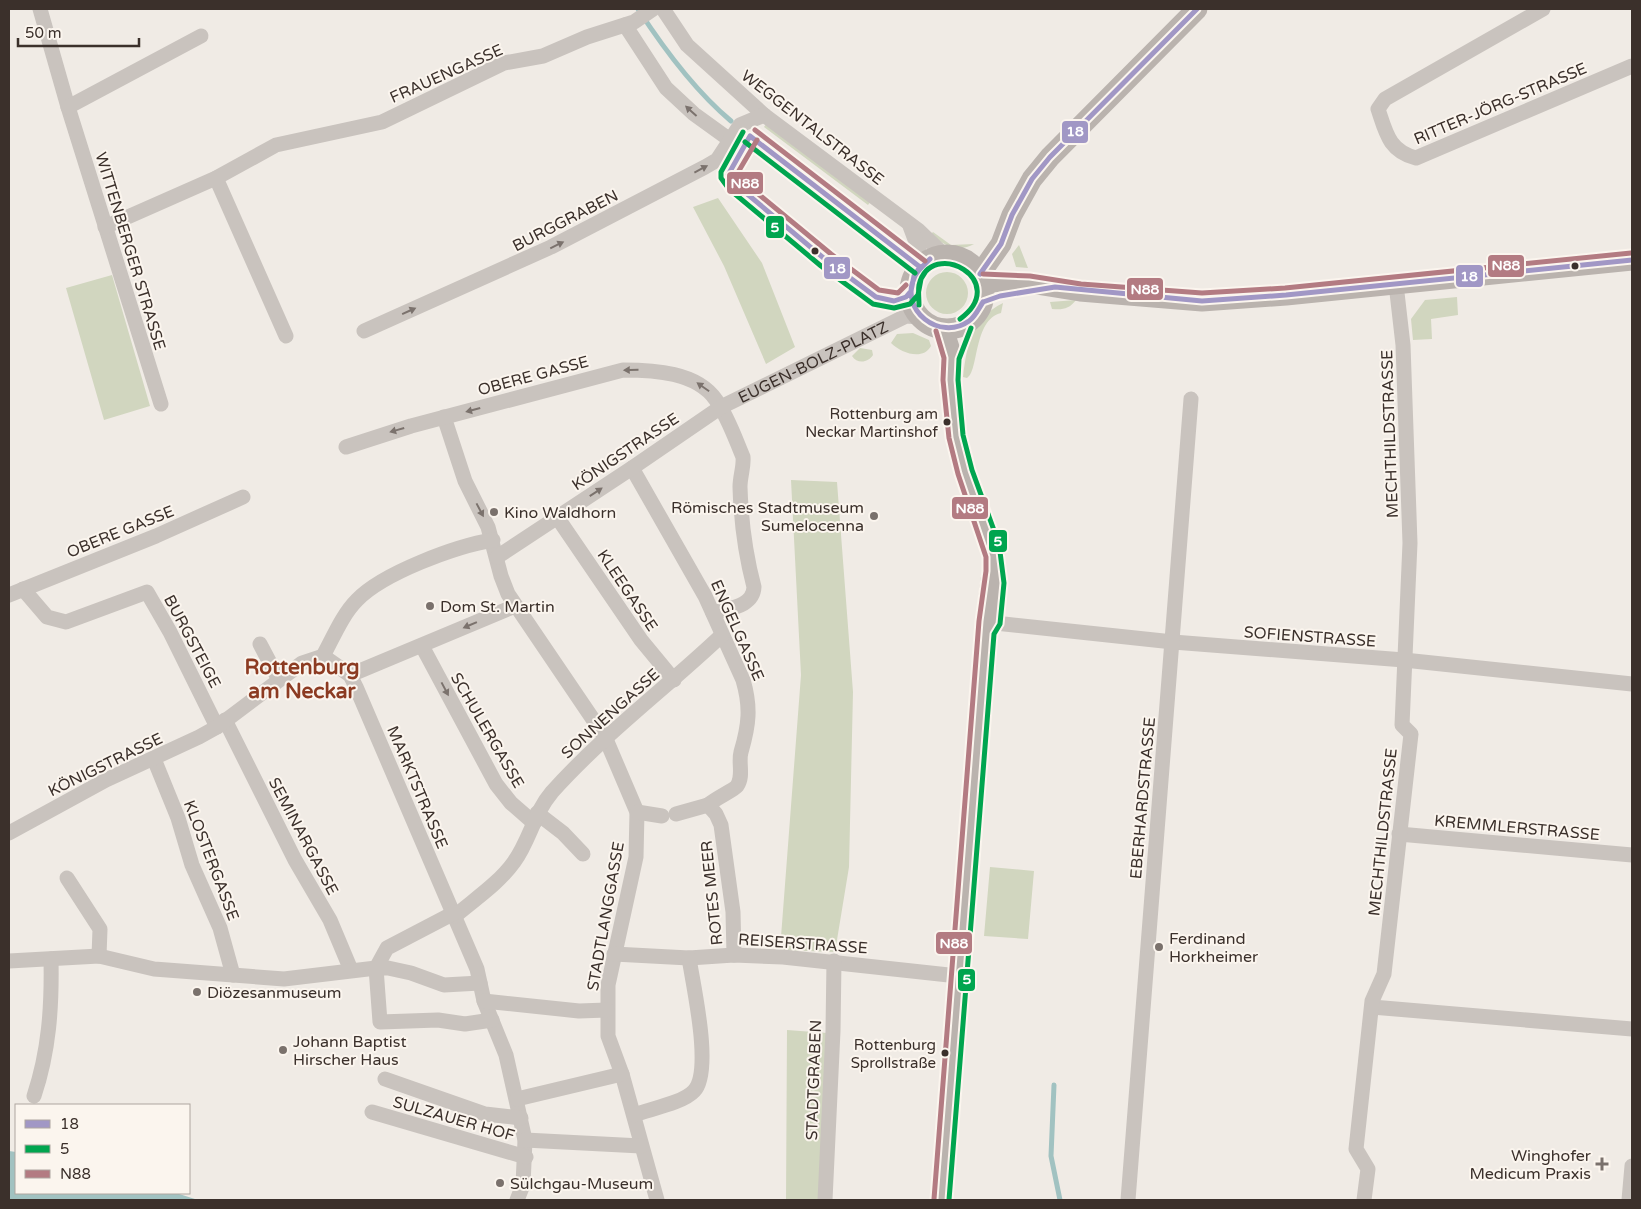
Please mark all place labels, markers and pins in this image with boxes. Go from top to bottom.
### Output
unlabelled marker [810,246,820,256]
unlabelled marker [1570,261,1580,271]
place label: Rottenburg am Neckar Martinshof [805,405,938,441]
marker: Rottenburg am Neckar Martinshof [942,417,952,427]
place label: Römisches Stadtmuseum Sumelocenna [671,498,864,536]
place label: Kino Waldhorn [504,503,616,523]
marker: Kino Waldhorn [488,506,500,518]
marker: Römisches Stadtmuseum Sumelocenna [868,510,880,522]
place label: Dom St. Martin [440,597,555,617]
marker: Dom St. Martin [424,600,436,612]
place label: Ferdinand Horkheimer [1169,929,1259,967]
marker: Ferdinand Horkheimer [1153,941,1165,953]
place label: Diözesanmuseum [207,983,342,1003]
marker: Diözesanmuseum [191,986,203,998]
place label: Johann Baptist Hirscher Haus [293,1032,407,1070]
place label: Rottenburg Sprollstraße [851,1036,936,1072]
marker: Johann Baptist Hirscher Haus [277,1044,289,1056]
marker: Rottenburg Sprollstraße [940,1048,950,1058]
place label: Winghofer Medicum Praxis [1469,1146,1592,1184]
marker: Winghofer Medicum Praxis [1595,1157,1609,1171]
place label: Sülchgau-Museum [510,1174,653,1194]
marker: Sülchgau-Museum [494,1177,506,1189]

